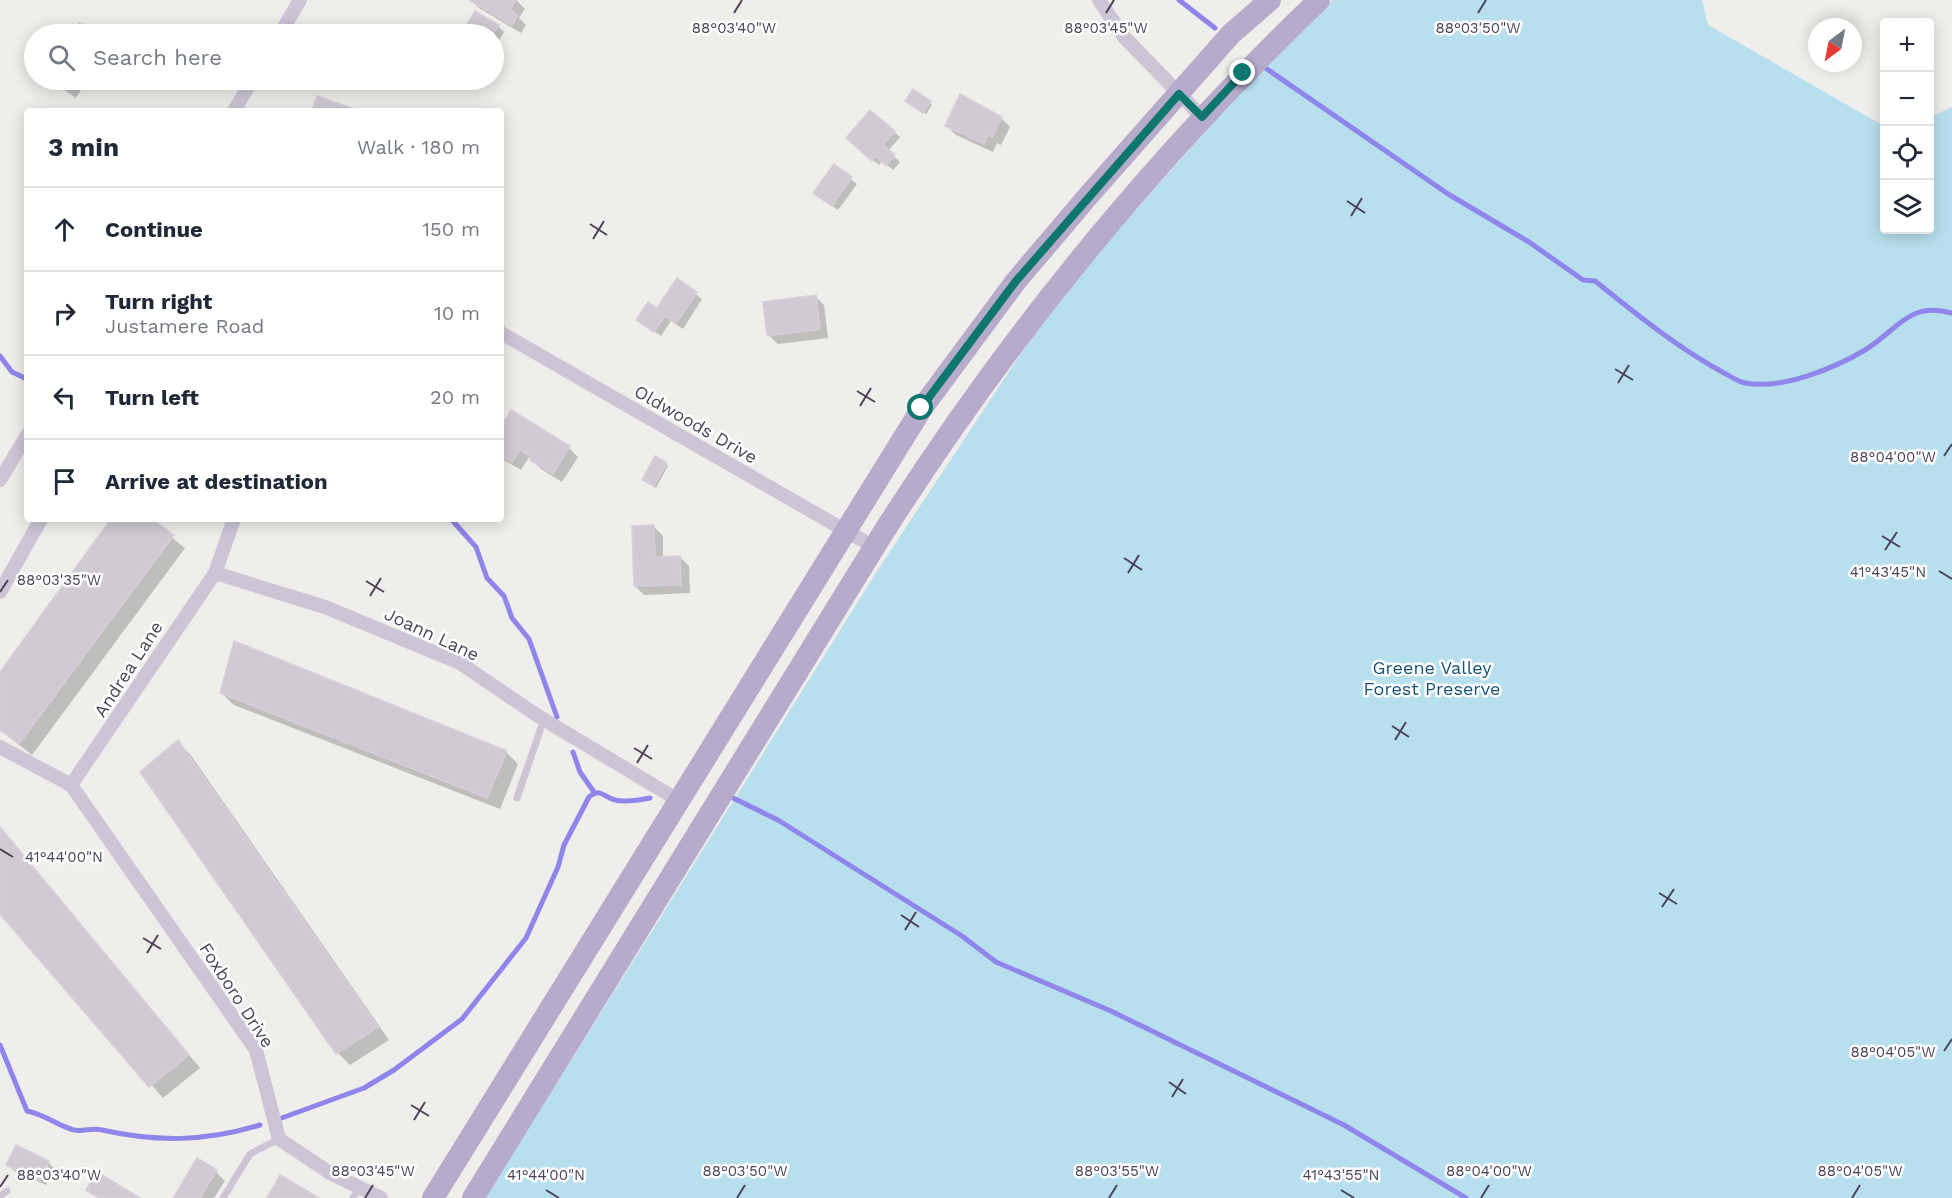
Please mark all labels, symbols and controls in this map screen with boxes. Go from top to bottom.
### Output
north arrow [1808,18,1862,72]
map controls [1880,18,1934,234]
button: + [1880,18,1934,72]
text: 88°03'40"W [692,19,776,37]
text: 88°03'45"W [1064,19,1148,37]
text: 88°03'50"W [1435,19,1521,37]
search box [24,24,504,90]
icon: search [45,41,78,74]
text: Search here [93,45,222,70]
route end [1229,59,1255,85]
button: − [1880,72,1934,126]
button: locate [1880,126,1934,180]
text: 3 min [48,132,119,162]
text: Walk · 180 m [357,135,480,159]
button: layers [1880,180,1934,234]
icon: ahead [48,213,81,246]
text: Continue [105,217,203,242]
text: 150 m [422,217,480,241]
text: Turn right [105,289,212,314]
icon: right [48,297,81,330]
text: 10 m [434,301,480,325]
text: Justamere Road [105,314,264,338]
street label: Oldwoods Drive [631,380,761,468]
icon: left [48,381,81,414]
text: Turn left [105,385,199,410]
text: 20 m [430,385,480,409]
route start [907,394,933,420]
text: 88°04'00"W [1850,448,1936,466]
icon: arrive [48,465,81,498]
text: Arrive at destination [105,469,328,494]
text: 41°43'45"N [1850,563,1926,581]
text: 88°03'35"W [17,571,101,589]
street label: Joann Lane [381,603,483,665]
street label: Andrea Lane [89,617,167,721]
park label: Greene Valley Forest Preserve [1364,657,1500,699]
text: 41°44'00"N [25,848,103,866]
street label: Foxboro Drive [195,939,279,1051]
text: 88°04'05"W [1850,1043,1936,1061]
text: 88°03'45"W [331,1162,415,1180]
text: 88°03'50"W [702,1162,788,1180]
text: 88°03'55"W [1075,1162,1159,1180]
text: 88°04'00"W [1446,1162,1532,1180]
text: 88°04'05"W [1817,1162,1903,1180]
text: 88°03'40"W [17,1166,101,1184]
text: 41°44'00"N [507,1166,585,1184]
text: 41°43'55"N [1302,1166,1380,1184]

